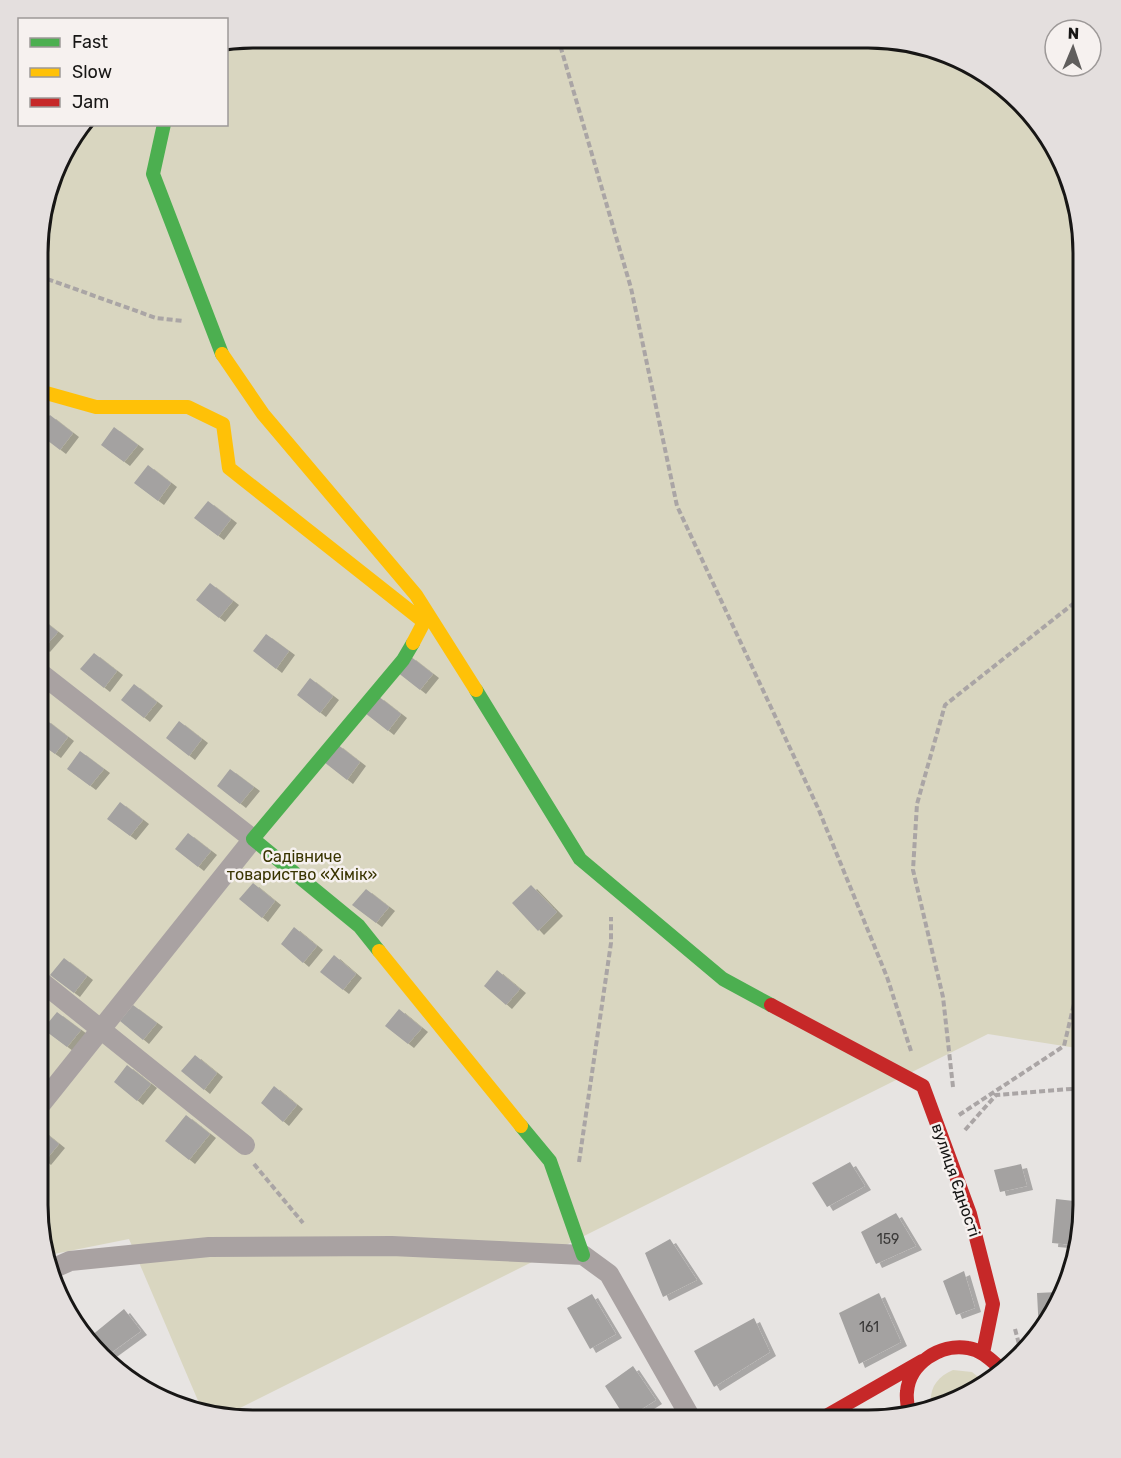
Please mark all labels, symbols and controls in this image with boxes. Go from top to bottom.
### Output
legend [18,18,228,126]
north arrow [1043,18,1103,78]
text: N [1067,24,1080,43]
text: Fast [72,31,108,53]
text: Slow [72,61,112,83]
text: Jam [72,91,109,113]
park label: Садівниче товариство «Хімік» [227,847,377,884]
street label: вулиця Єдності [928,1121,984,1239]
house number: 159 [877,1231,899,1248]
house number: 161 [859,1319,879,1336]

